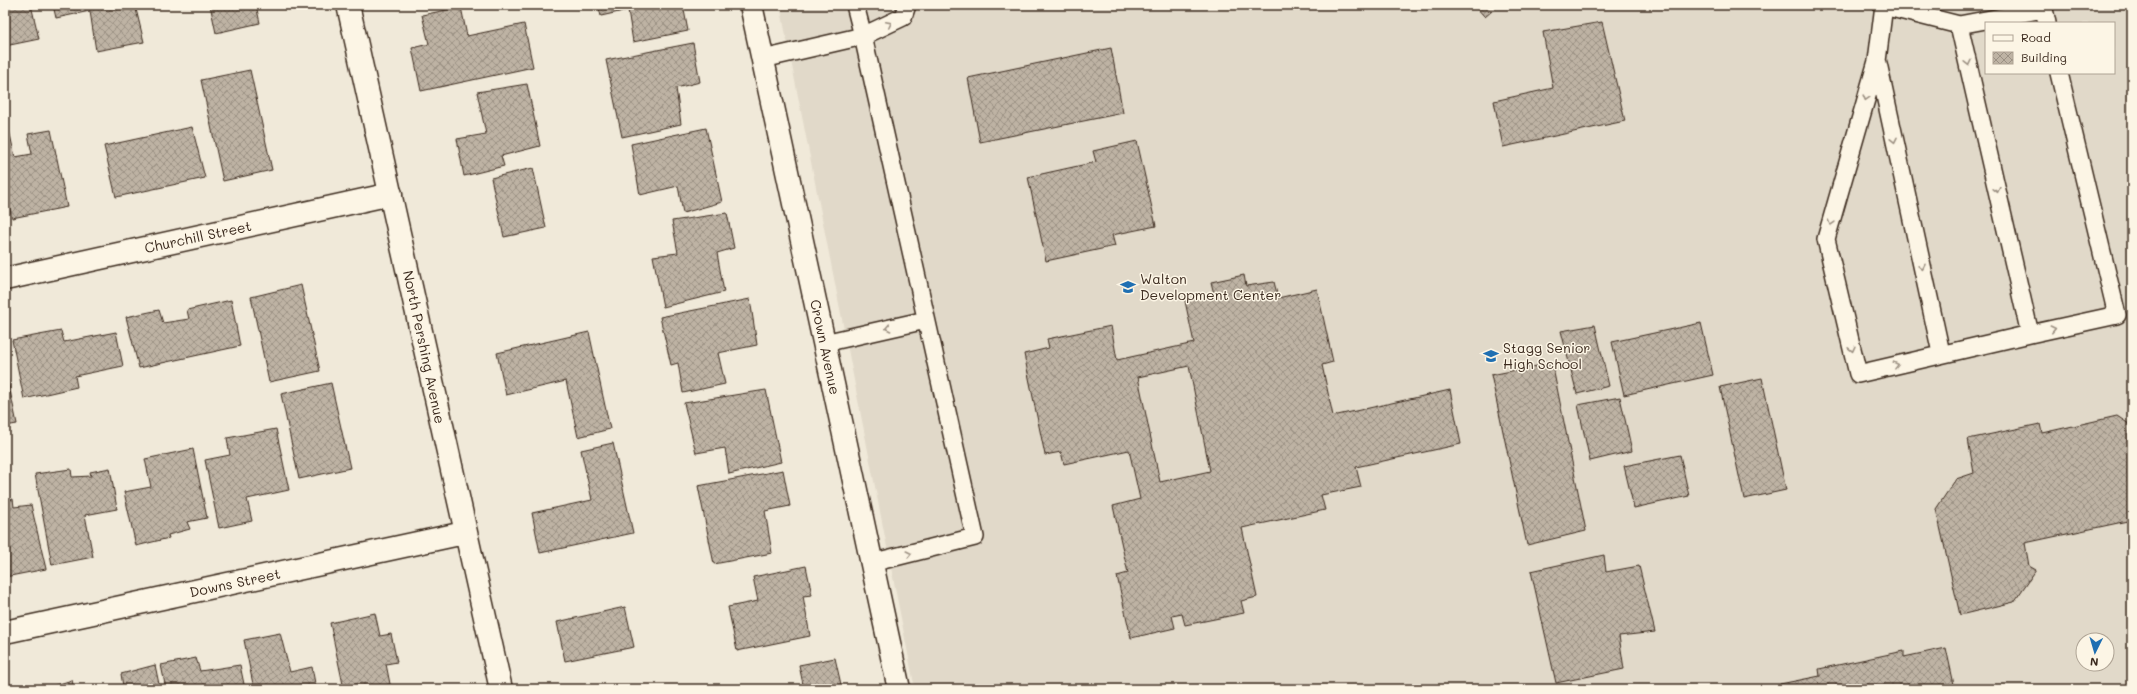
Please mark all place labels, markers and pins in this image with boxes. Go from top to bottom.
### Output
place label: Walton Development Center [1140,269,1281,304]
school or university icon: Walton Development Center [1119,278,1137,296]
place label: Stagg Senior High School [1503,338,1590,373]
school or university icon: Stagg Senior High School [1482,347,1500,365]

